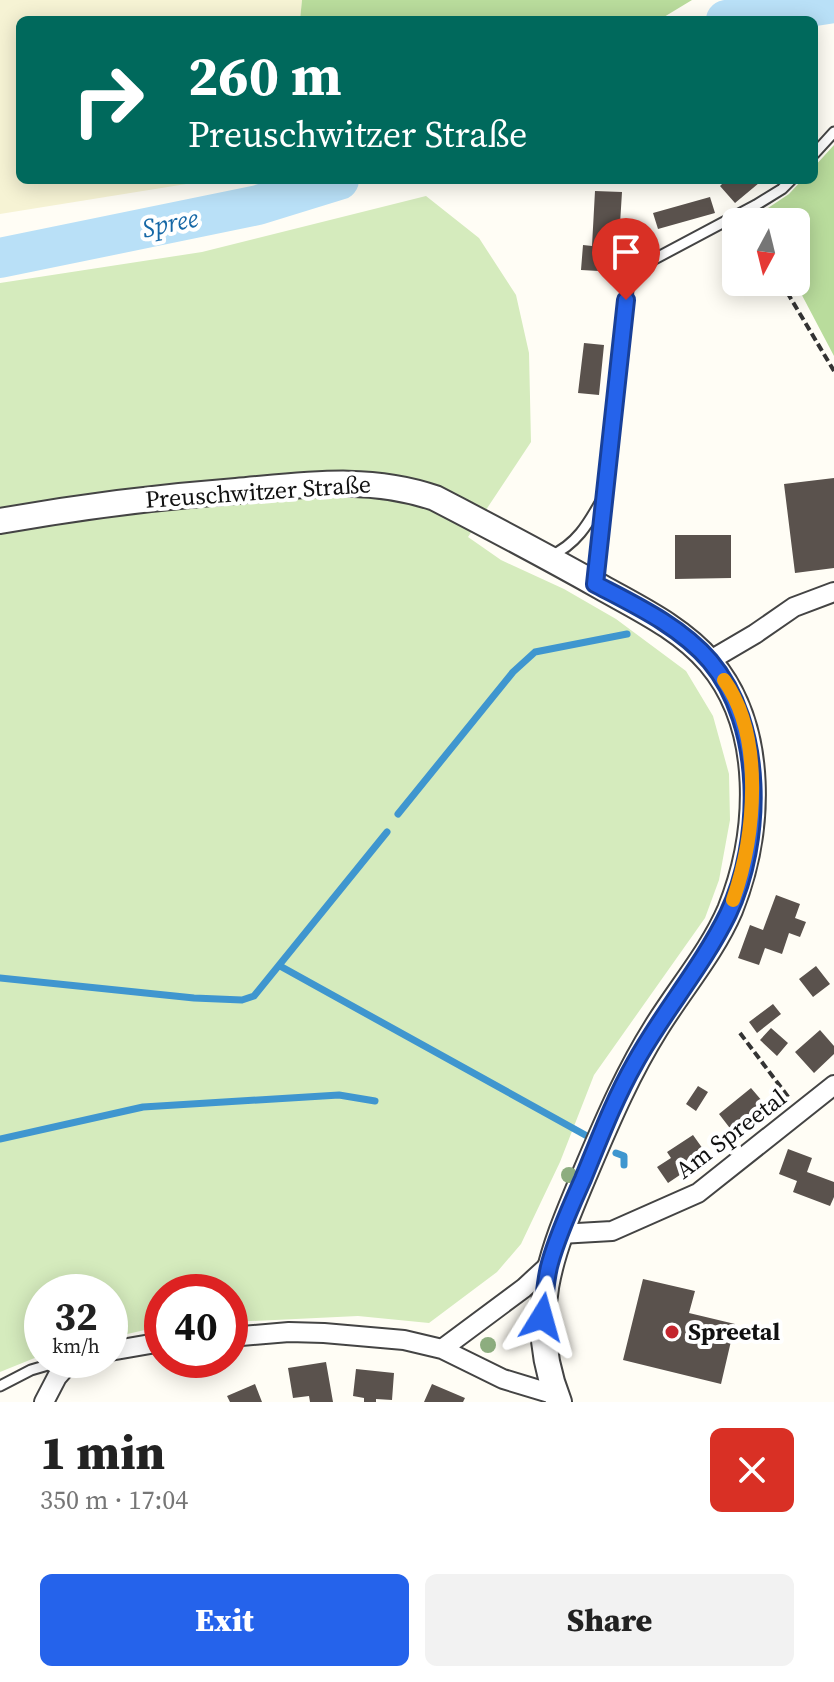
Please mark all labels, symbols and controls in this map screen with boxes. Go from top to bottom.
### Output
text: 260 m [188,37,342,114]
icon: right [56,48,160,152]
text: Preuschwitzer Straße [188,110,527,159]
water label: Spree [139,199,202,246]
north arrow [722,208,810,296]
map controls [722,208,810,296]
pin [592,218,660,300]
icon: arrive [604,230,648,274]
street label: Preuschwitzer Straße [144,467,372,516]
street label: Am Spreetal [669,1081,793,1186]
speed limit sign: 40 [144,1274,248,1378]
position arrow [500,1275,584,1359]
text: 32 [54,1289,98,1343]
place label: Spreetal [688,1315,781,1348]
marker: Spreetal [663,1323,681,1341]
text: km/h [52,1332,100,1360]
text: 1 min [40,1419,165,1485]
button: close [710,1428,794,1512]
text: 350 m · 17:04 [40,1482,188,1518]
button: Exit [40,1574,409,1666]
button: Share [425,1574,794,1666]

